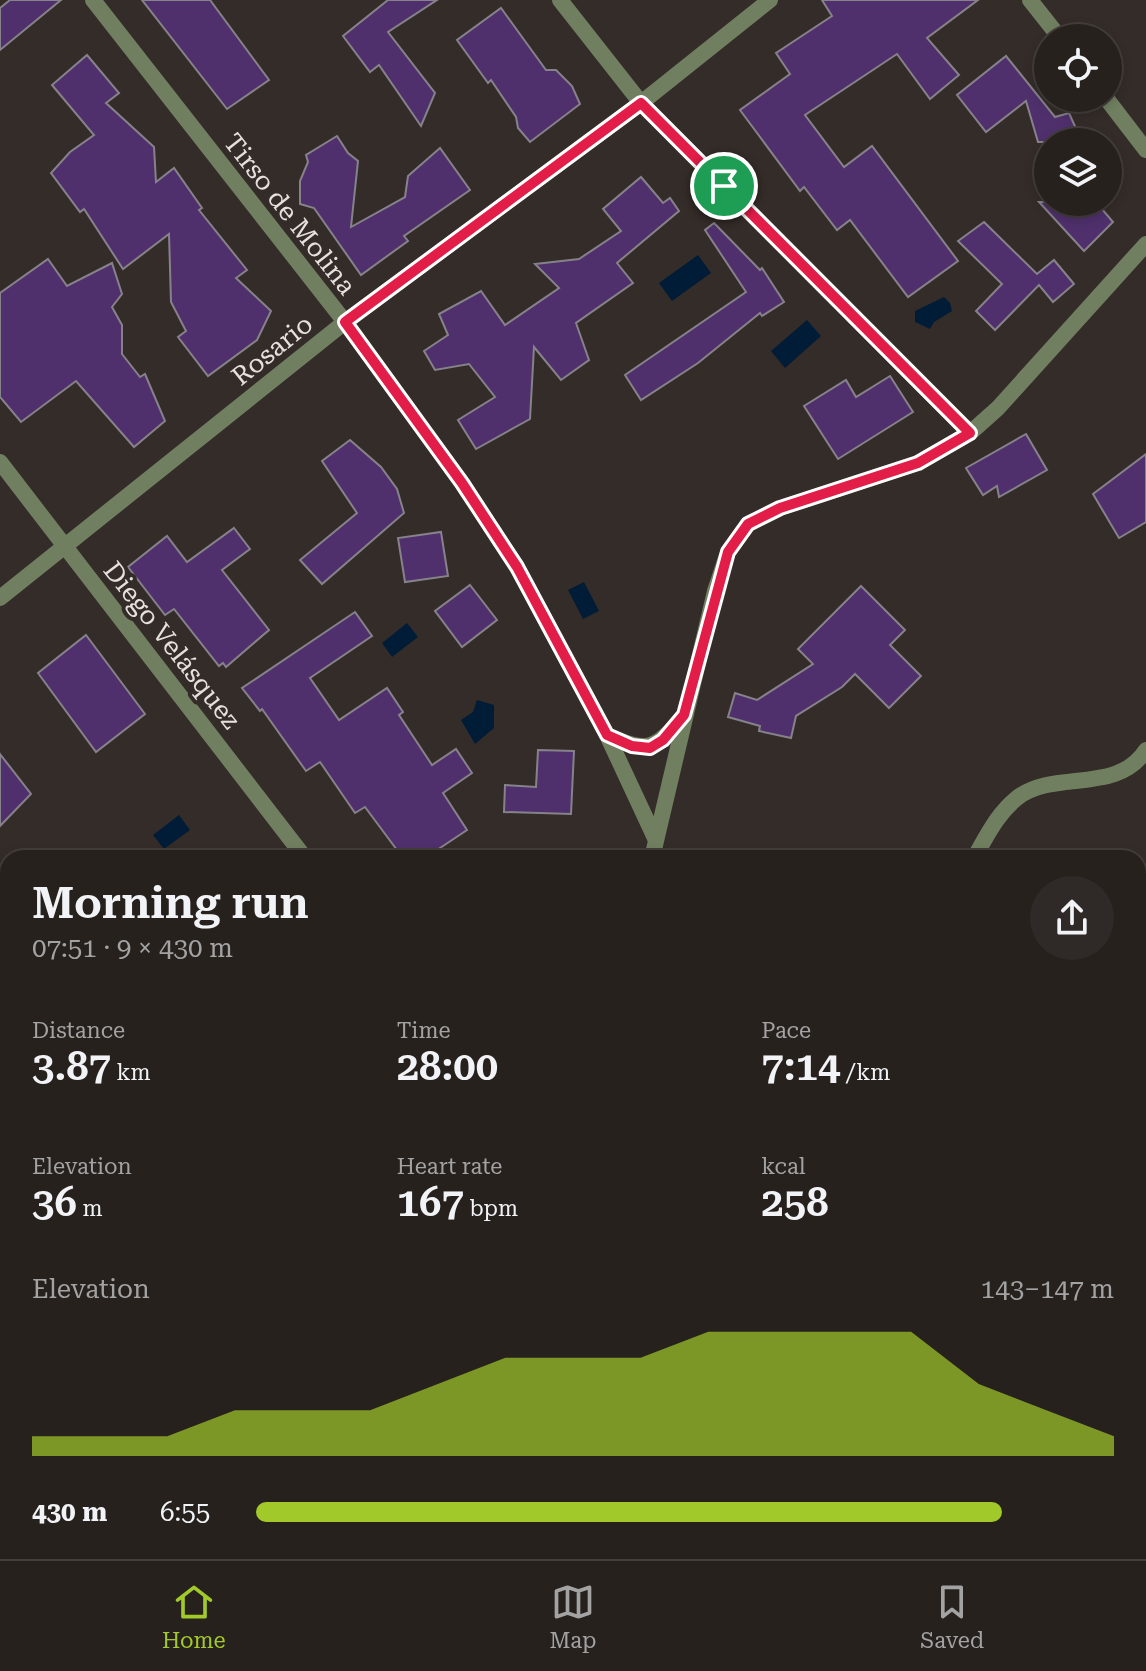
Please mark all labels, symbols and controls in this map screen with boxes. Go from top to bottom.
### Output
map controls [1034,24,1122,216]
button: locate [1034,24,1122,112]
street label: Tirso de Molina [218,127,362,301]
button: layers [1034,128,1122,216]
pin [690,152,758,220]
icon: arrive [702,164,746,208]
street label: Rosario [226,308,318,392]
street label: Diego Velásquez [98,556,246,734]
button: share [1030,876,1114,960]
text: Morning run [32,877,309,929]
text: 07:51 · 9 × 430 m [32,933,233,963]
text: Distance [32,1018,125,1043]
text: Time [397,1018,451,1043]
text: Pace [761,1018,811,1043]
text: 3.87 [32,1043,111,1090]
text: 28:00 [397,1043,498,1090]
text: 7:14 [761,1043,840,1090]
text: km [111,1060,151,1085]
text: /km [840,1060,890,1085]
text: Elevation [32,1154,132,1179]
text: Heart rate [397,1154,502,1179]
text: kcal [761,1154,806,1179]
text: 36 [32,1179,77,1226]
text: 167 [397,1179,464,1226]
text: 258 [761,1179,829,1226]
text: m [77,1196,102,1221]
text: bpm [464,1196,518,1221]
text: Elevation [32,1274,150,1304]
text: 143–147 m [981,1274,1114,1304]
text: 430 m [32,1497,107,1527]
text: 6:55 [160,1497,210,1527]
tab: Home [162,1580,226,1653]
tab: Map [549,1580,597,1653]
tab: Saved [920,1580,984,1653]

